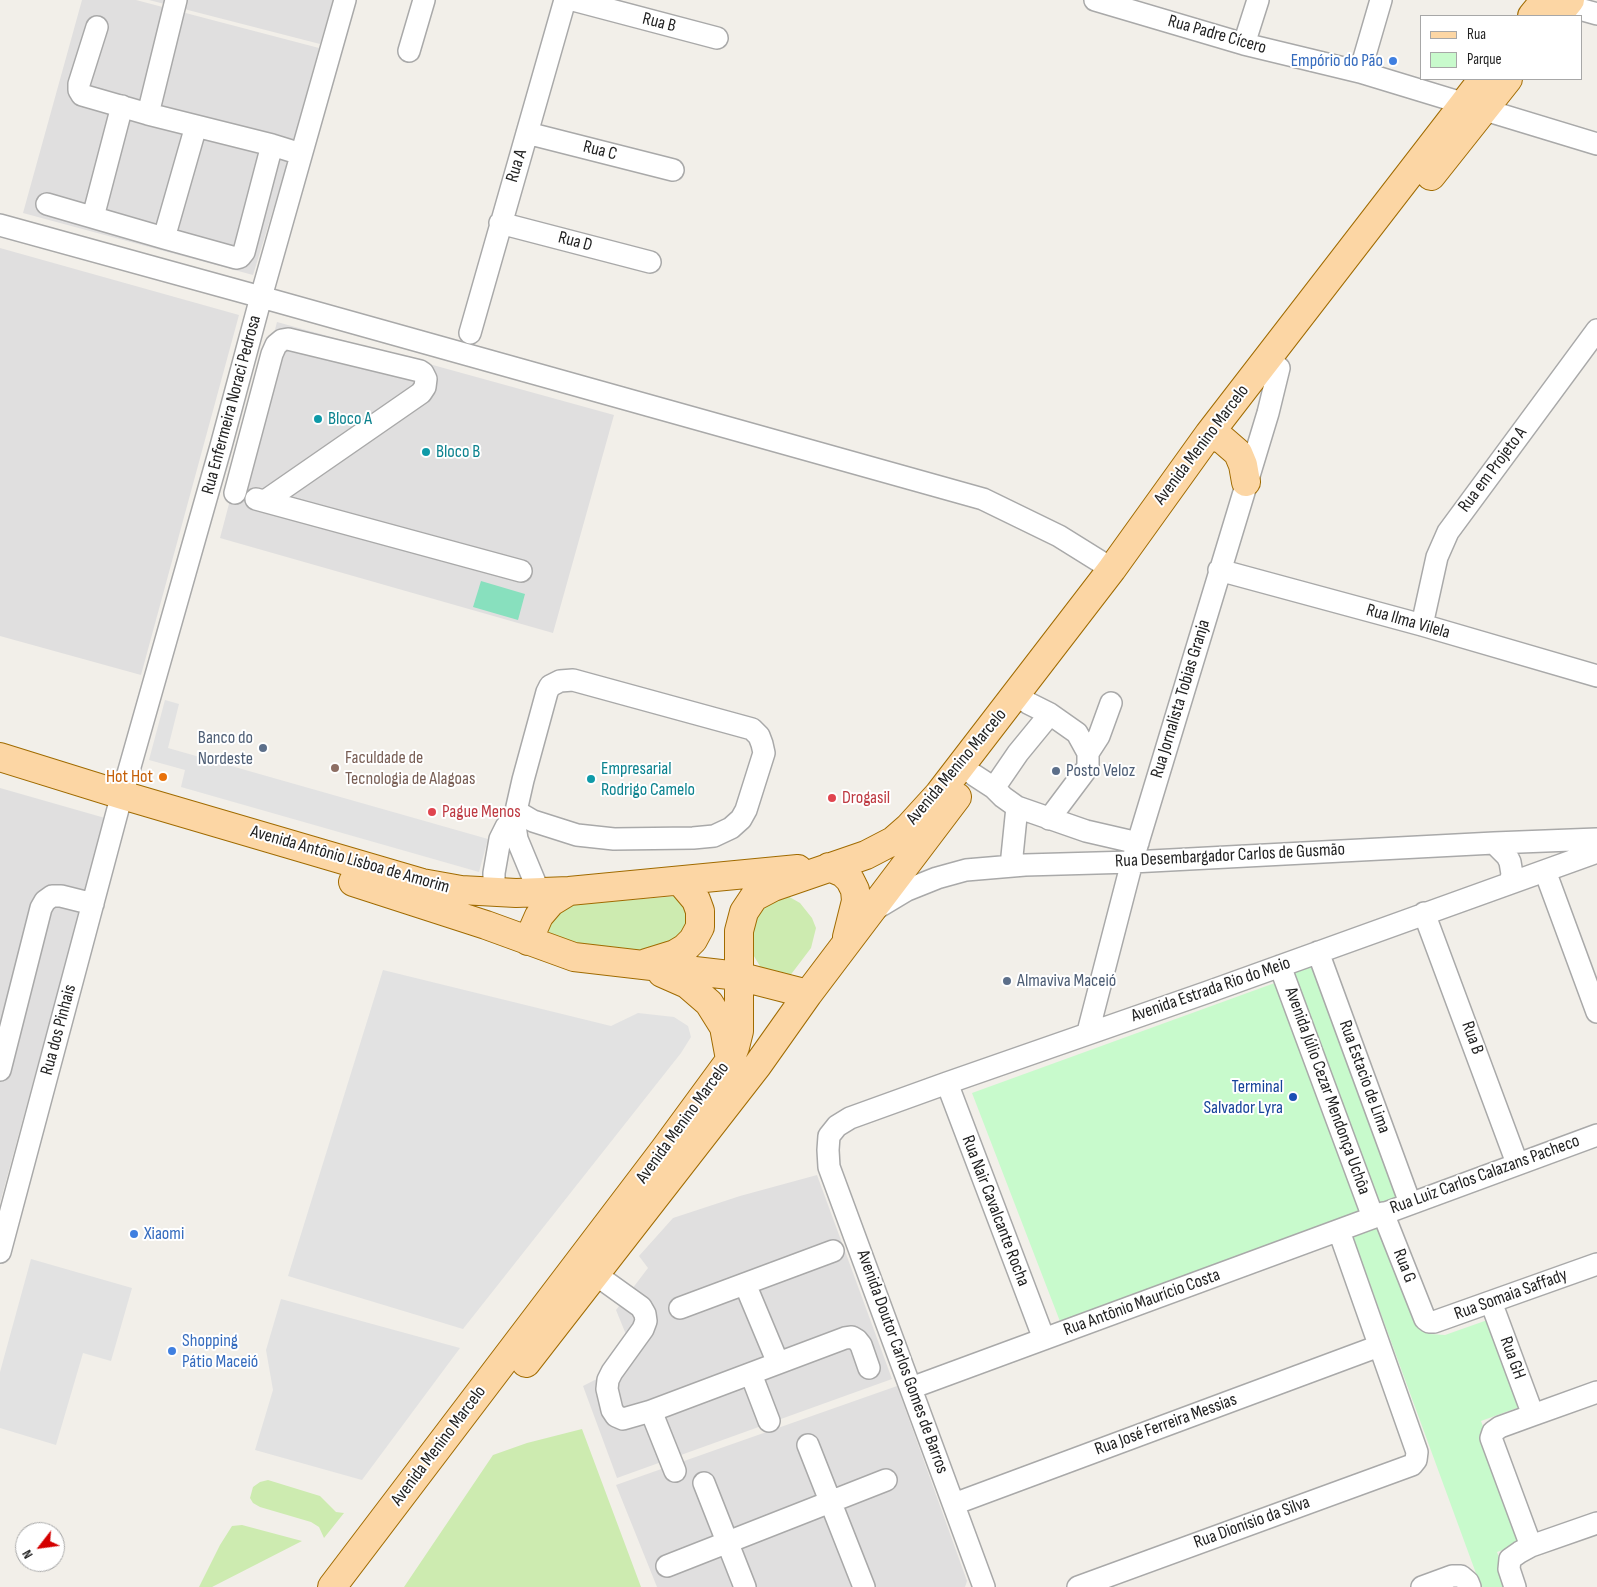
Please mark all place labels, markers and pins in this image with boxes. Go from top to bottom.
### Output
place label: Empório do Pão [1291,50,1383,72]
marker: Empório do Pão [1387,55,1399,67]
place label: Bloco A [328,408,372,430]
marker: Bloco A [312,413,324,425]
place label: Bloco B [436,441,480,463]
marker: Bloco B [420,446,432,458]
place label: Banco do Nordeste [198,727,253,770]
marker: Banco do Nordeste [257,742,269,754]
place label: Faculdade de Tecnologia de Alagoas [345,747,475,790]
place label: Empresarial Rodrigo Camelo [601,758,695,801]
place label: Posto Veloz [1066,760,1135,782]
marker: Faculdade de Tecnologia de Alagoas [329,762,341,774]
marker: Posto Veloz [1050,765,1062,777]
place label: Hot Hot [106,766,153,788]
marker: Hot Hot [157,771,169,783]
marker: Empresarial Rodrigo Camelo [585,773,597,785]
place label: Drogasil [842,787,890,809]
marker: Drogasil [826,792,838,804]
place label: Pague Menos [442,801,521,823]
marker: Pague Menos [426,806,438,818]
place label: Almaviva Maceió [1017,970,1116,992]
marker: Almaviva Maceió [1001,975,1013,987]
place label: Terminal Salvador Lyra [1203,1076,1283,1118]
marker: Terminal Salvador Lyra [1287,1091,1299,1103]
place label: Xiaomi [144,1223,184,1245]
marker: Xiaomi [128,1228,140,1240]
place label: Shopping Pátio Maceió [182,1330,258,1372]
marker: Shopping Pátio Maceió [166,1345,178,1357]

